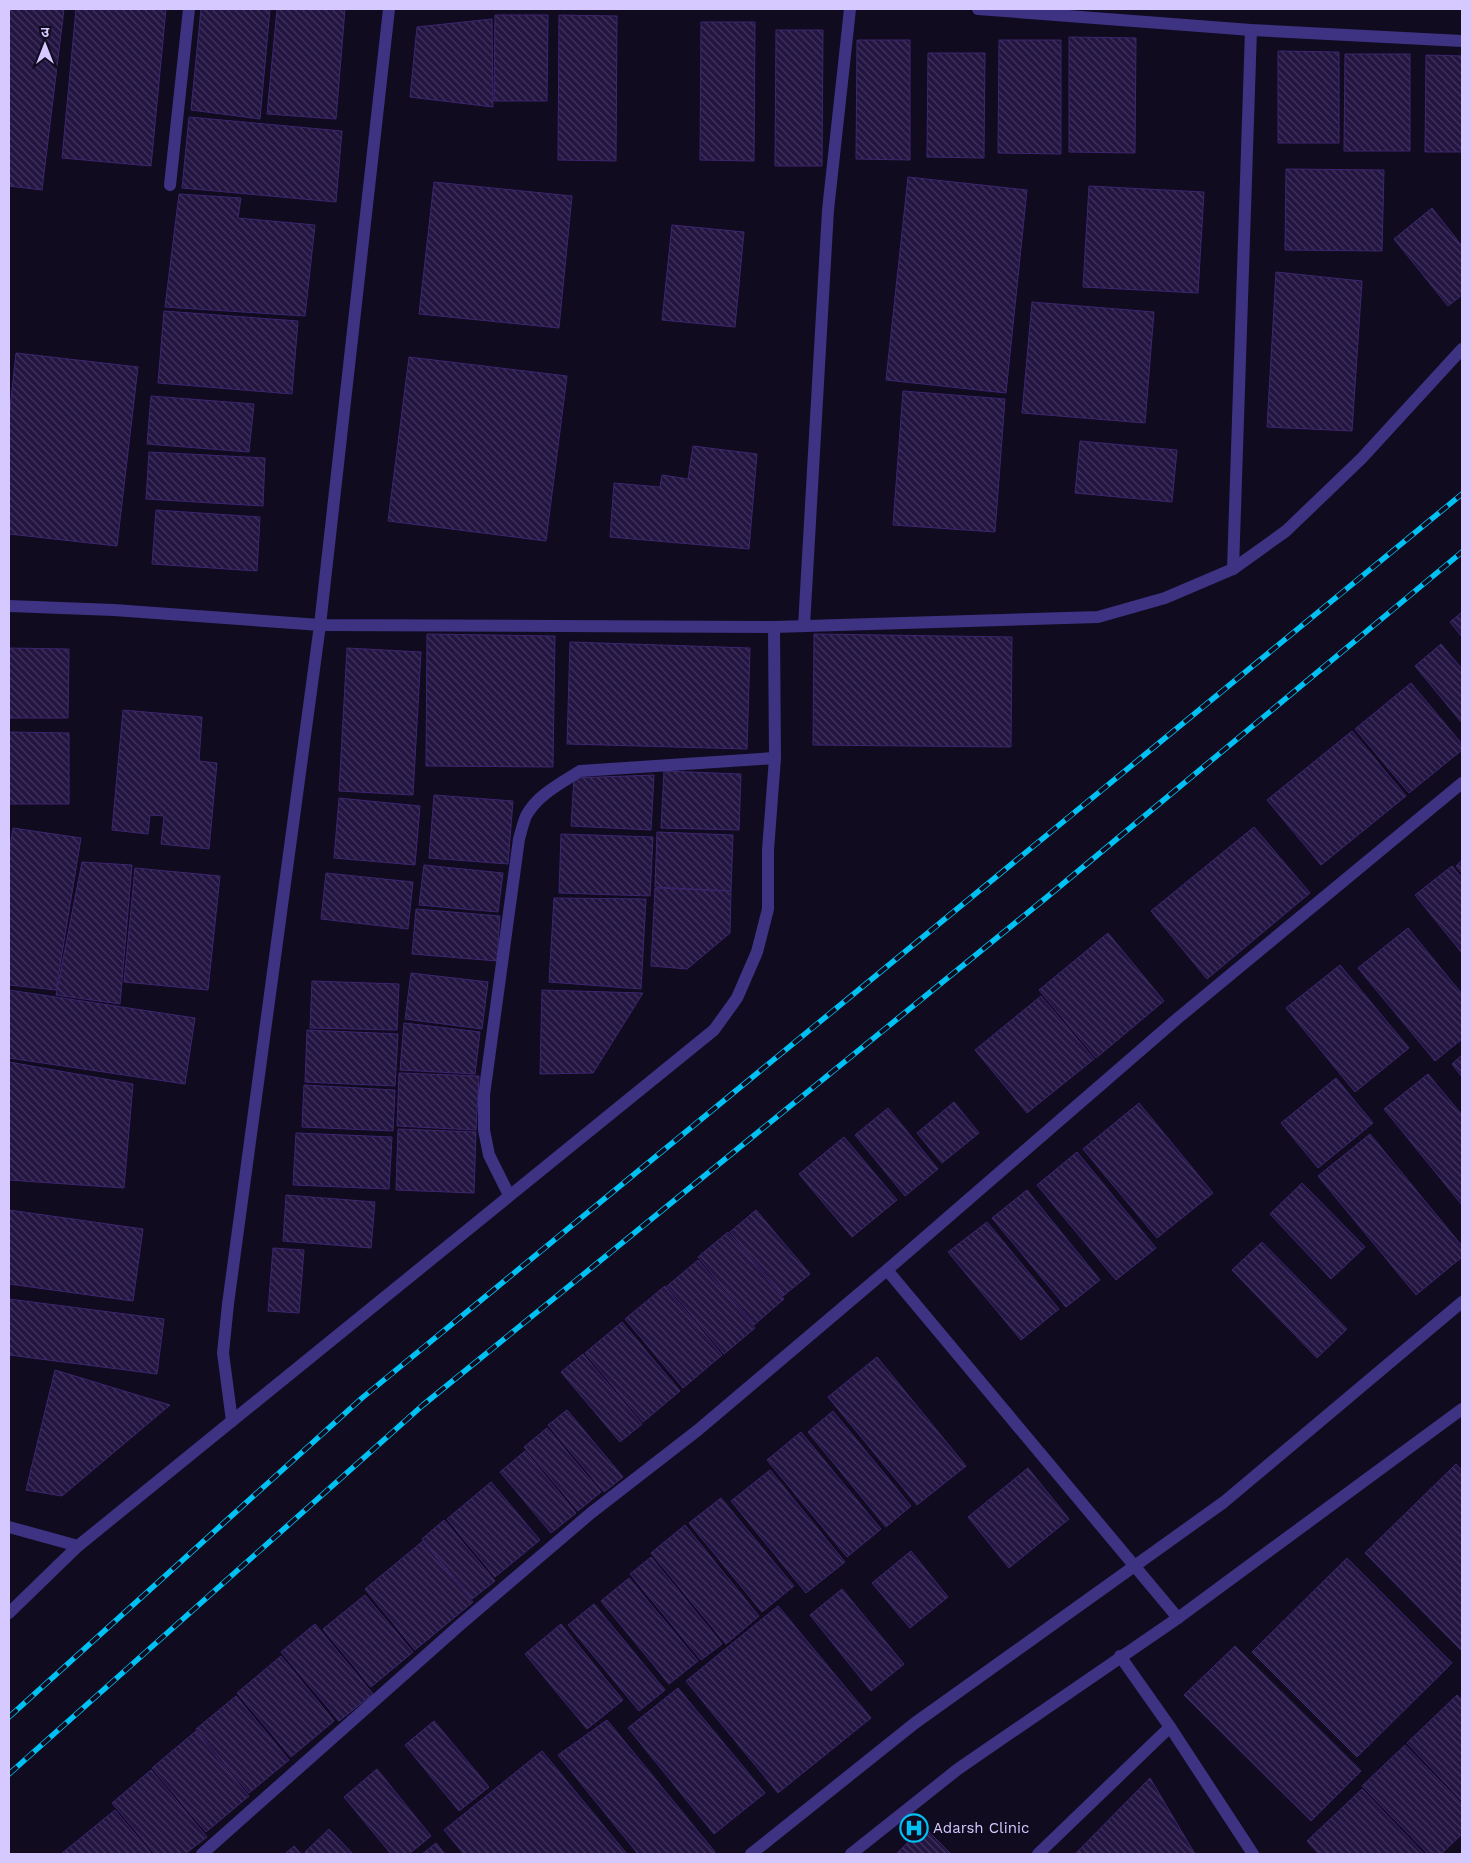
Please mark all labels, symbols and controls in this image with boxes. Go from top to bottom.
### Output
north arrow [20,20,70,70]
text: उ [41,24,50,40]
hospital icon: Adarsh Clinic [899,1813,929,1843]
place label: Adarsh Clinic [933,1819,1029,1837]

